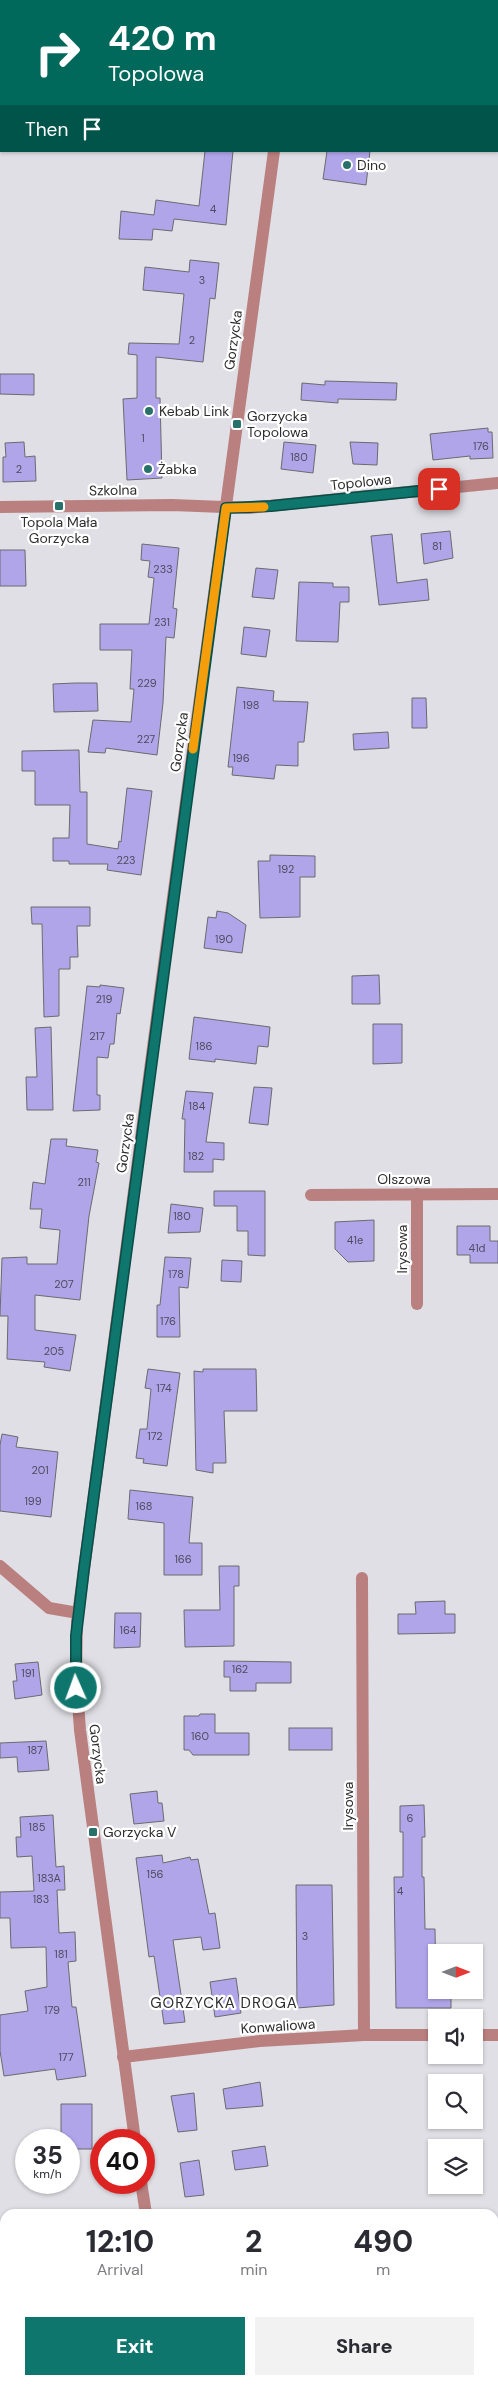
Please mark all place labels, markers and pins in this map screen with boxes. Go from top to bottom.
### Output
place label: Dino [357,156,386,174]
marker: Dino [341,159,353,171]
place label: Kebab Link [159,402,229,420]
marker: Kebab Link [143,405,155,417]
place label: Gorzycka Topolowa [247,407,308,441]
marker: Gorzycka Topolowa [231,418,243,430]
place label: Żabka [158,460,197,478]
marker: Żabka [142,463,154,475]
pin [418,468,460,510]
marker: Topola Mała Gorzycka [53,500,65,512]
place label: Topola Mała Gorzycka [21,513,97,547]
place label: Gorzycka V [103,1823,177,1841]
marker: Gorzycka V [87,1826,99,1838]

